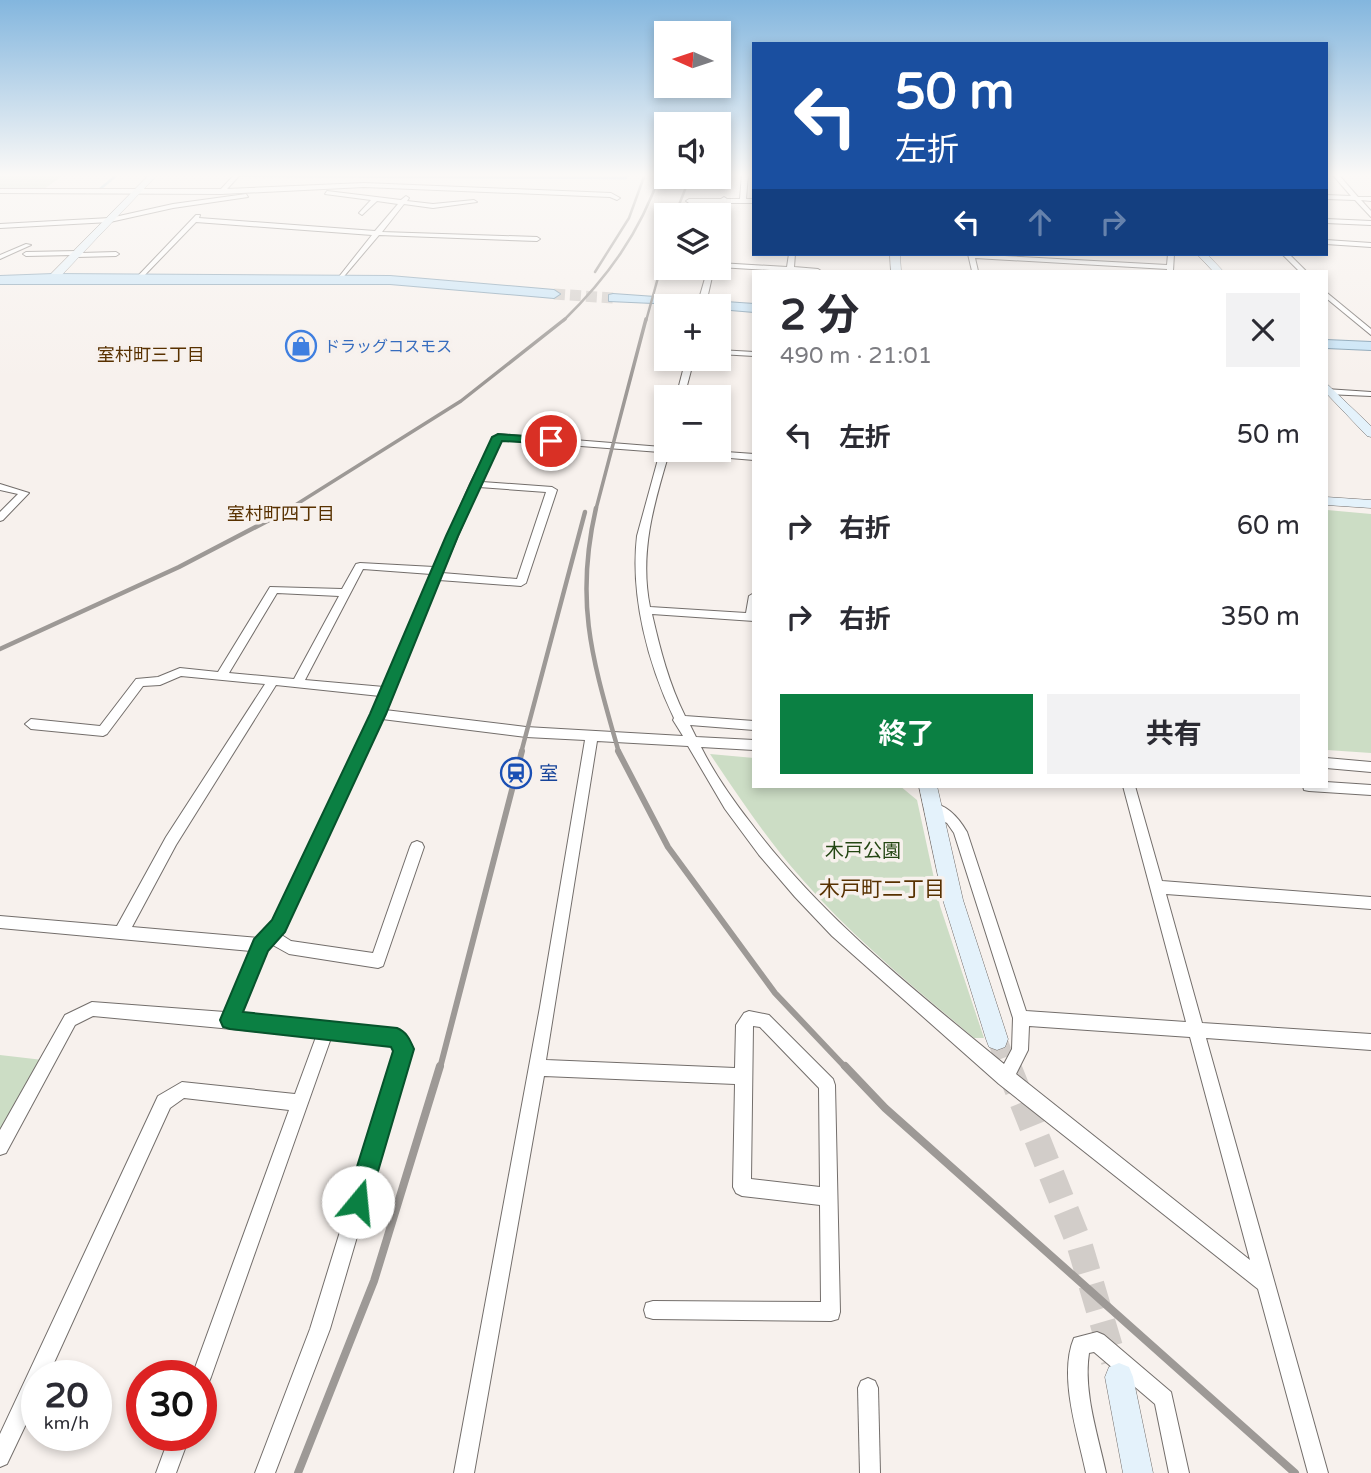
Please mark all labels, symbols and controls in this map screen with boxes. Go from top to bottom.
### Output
north arrow [654,21,732,98]
map controls [654,21,731,462]
text: 50 m [895,63,1014,122]
icon: left [780,70,871,161]
button: sound [654,112,731,189]
text: 左折 [895,131,959,169]
button: layers [654,203,731,280]
icon: left [948,203,986,241]
icon: ahead [1021,203,1059,241]
icon: right [1094,203,1132,241]
text: 2 分 [780,290,859,341]
button: close [1226,293,1300,367]
button: + [654,294,731,371]
shop icon: ドラッグコスモス [284,329,318,363]
place label: ドラッグコスモス [324,337,452,357]
text: 490 m · 21:01 [780,342,932,370]
district label: 室村町三丁目 [97,344,205,366]
button: − [654,385,731,462]
pin [521,411,581,471]
icon: left [780,416,818,454]
text: 50 m [1237,419,1300,450]
icon: arrive [532,422,570,460]
text: 左折 [839,422,891,453]
district label: 室村町四丁目 [227,503,335,525]
icon: right [780,507,818,545]
text: 60 m [1237,510,1300,541]
text: 右折 [839,513,891,544]
icon: right [780,598,818,636]
text: 350 m [1220,601,1300,632]
text: 右折 [839,604,891,635]
button: 終了 [780,694,1033,774]
button: 共有 [1047,694,1300,774]
station icon: 室 [499,756,533,790]
place label: 室 [539,763,558,785]
park label: 木戸公園 [825,840,901,862]
district label: 木戸町二丁目 [819,877,945,902]
position arrow [321,1165,395,1239]
speed limit sign: 30 [126,1360,217,1451]
text: 20 [45,1375,88,1417]
text: km/h [44,1412,89,1434]

